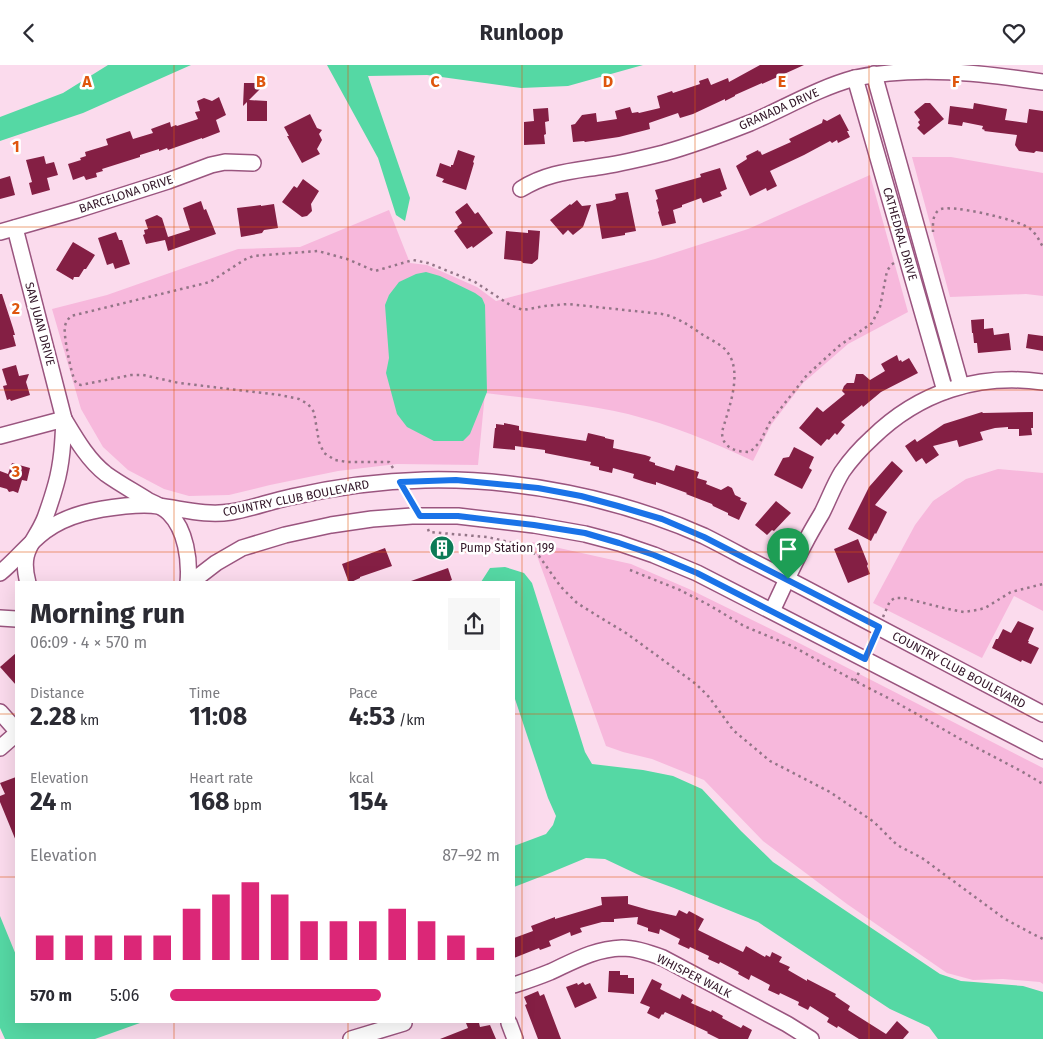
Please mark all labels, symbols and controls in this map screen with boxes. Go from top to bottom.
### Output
icon: back [15,19,43,47]
text: Runloop [479,19,564,46]
icon: heart [1000,19,1028,47]
text: A [81,72,92,91]
text: B [256,72,266,91]
text: C [430,72,440,91]
text: D [603,72,613,91]
text: E [778,72,786,91]
text: F [952,72,960,91]
street label: GRANADA DRIVE [737,85,821,133]
text: 1 [12,137,20,156]
street label: BARCELONA DRIVE [77,172,175,216]
street label: CATHEDRAL DRIVE [880,186,920,282]
street label: SAN JUAN DRIVE [22,281,58,367]
text: 2 [12,299,20,318]
text: 3 [11,462,20,481]
street label: COUNTRY CLUB BOULEVARD [222,477,371,519]
pin [767,528,809,579]
building icon: Pump Station 199 [429,535,455,561]
icon: arrive [774,535,802,563]
place label: Pump Station 199 [460,541,554,555]
text: Morning run [30,597,185,630]
button: share [448,598,500,650]
street label: COUNTRY CLUB BOULEVARD [890,629,1028,711]
text: 06:09 · 4 × 570 m [30,633,147,652]
text: Distance [30,685,84,702]
text: Time [189,685,220,702]
text: Pace [349,685,378,702]
text: 2.28 [30,702,76,732]
text: 11:08 [189,702,247,732]
text: 4:53 [349,702,395,732]
text: km [76,712,99,729]
text: /km [395,712,425,729]
text: Elevation [30,770,89,787]
text: Heart rate [189,770,253,787]
text: kcal [349,770,374,787]
text: 24 [30,787,56,817]
text: 168 [189,787,230,817]
text: 154 [349,787,388,817]
text: m [56,797,72,814]
text: bpm [230,797,262,814]
text: Elevation [30,846,97,865]
text: 87–92 m [442,846,500,865]
street label: WHISPER WALK [654,951,734,1001]
text: 570 m [30,986,72,1005]
text: 5:06 [110,986,139,1005]

